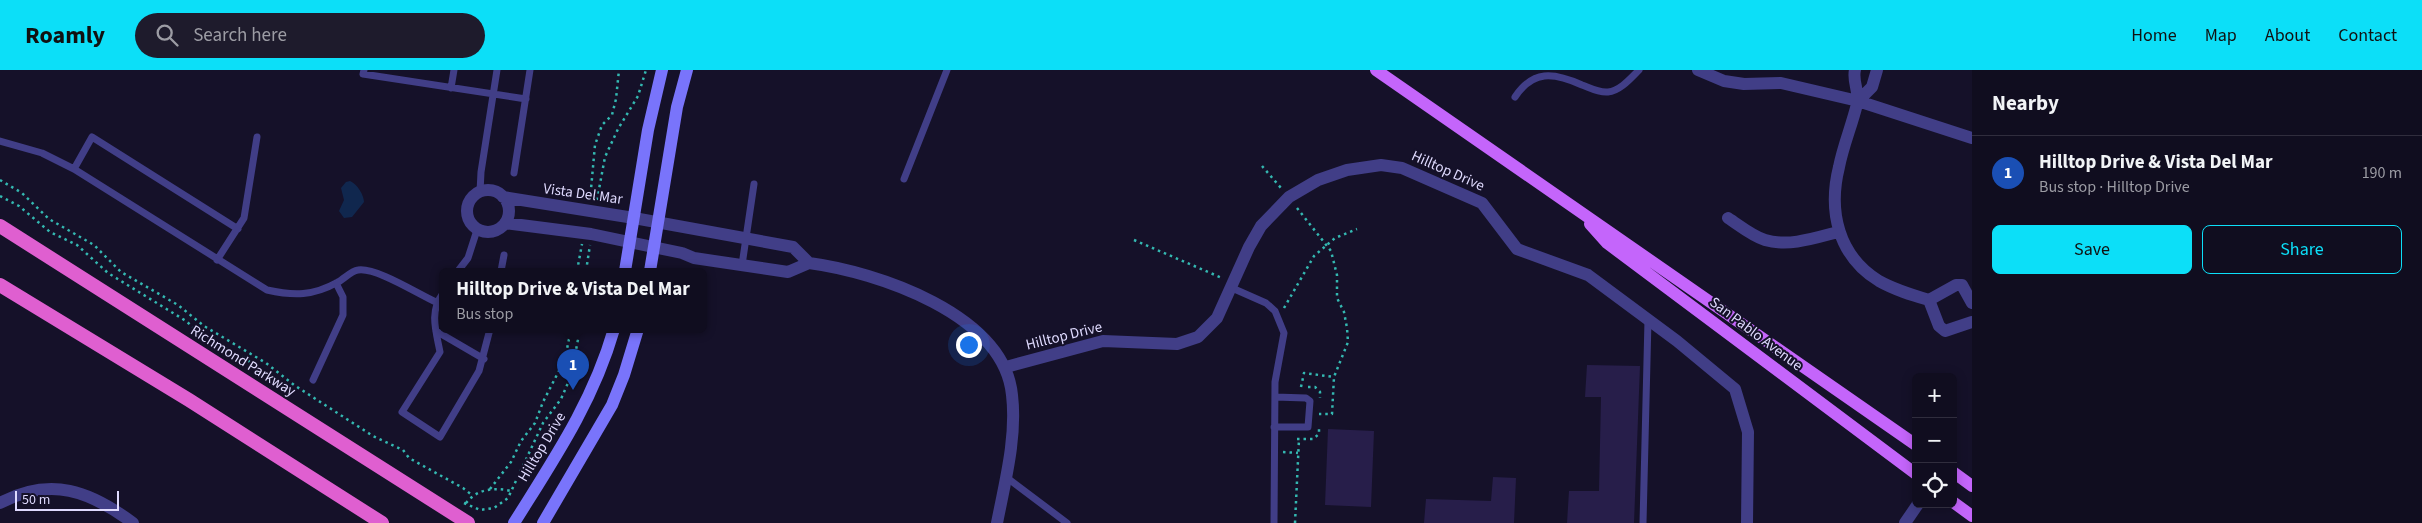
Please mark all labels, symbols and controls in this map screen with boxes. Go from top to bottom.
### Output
search box [135,13,485,58]
text: Roamly [25,18,105,53]
icon: search [153,21,181,49]
text: Search here [193,22,287,49]
text: Home [2131,23,2177,48]
text: Map [2205,23,2237,48]
text: About [2265,23,2310,48]
text: Contact [2338,23,2397,48]
text: Nearby [1992,88,2059,118]
street label: Hilltop Drive [1408,146,1488,196]
text: Hilltop Drive & Vista Del Mar [2039,149,2273,176]
text: 1 [2004,162,2012,184]
text: 190 m [2362,162,2402,184]
text: Bus stop · Hilltop Drive [2039,176,2190,198]
street label: Vista Del Mar [542,178,625,210]
button: Save [1992,225,2192,274]
button: Share [2202,225,2402,274]
popup [439,268,707,333]
text: Hilltop Drive & Vista Del Mar [456,276,690,303]
street label: San Pablo Avenue [1705,292,1807,376]
text: Bus stop [456,303,513,325]
street label: Hilltop Drive [1024,316,1104,356]
street label: Richmond Parkway [186,320,300,402]
your location [956,332,982,358]
pin: 1 [557,349,589,390]
map controls [1912,373,1957,508]
button: + [1912,373,1957,418]
street label: Hilltop Drive [513,408,571,486]
button: − [1912,418,1957,463]
button: locate [1912,463,1957,508]
scale bar [15,488,119,511]
text: 50 m [22,490,50,510]

